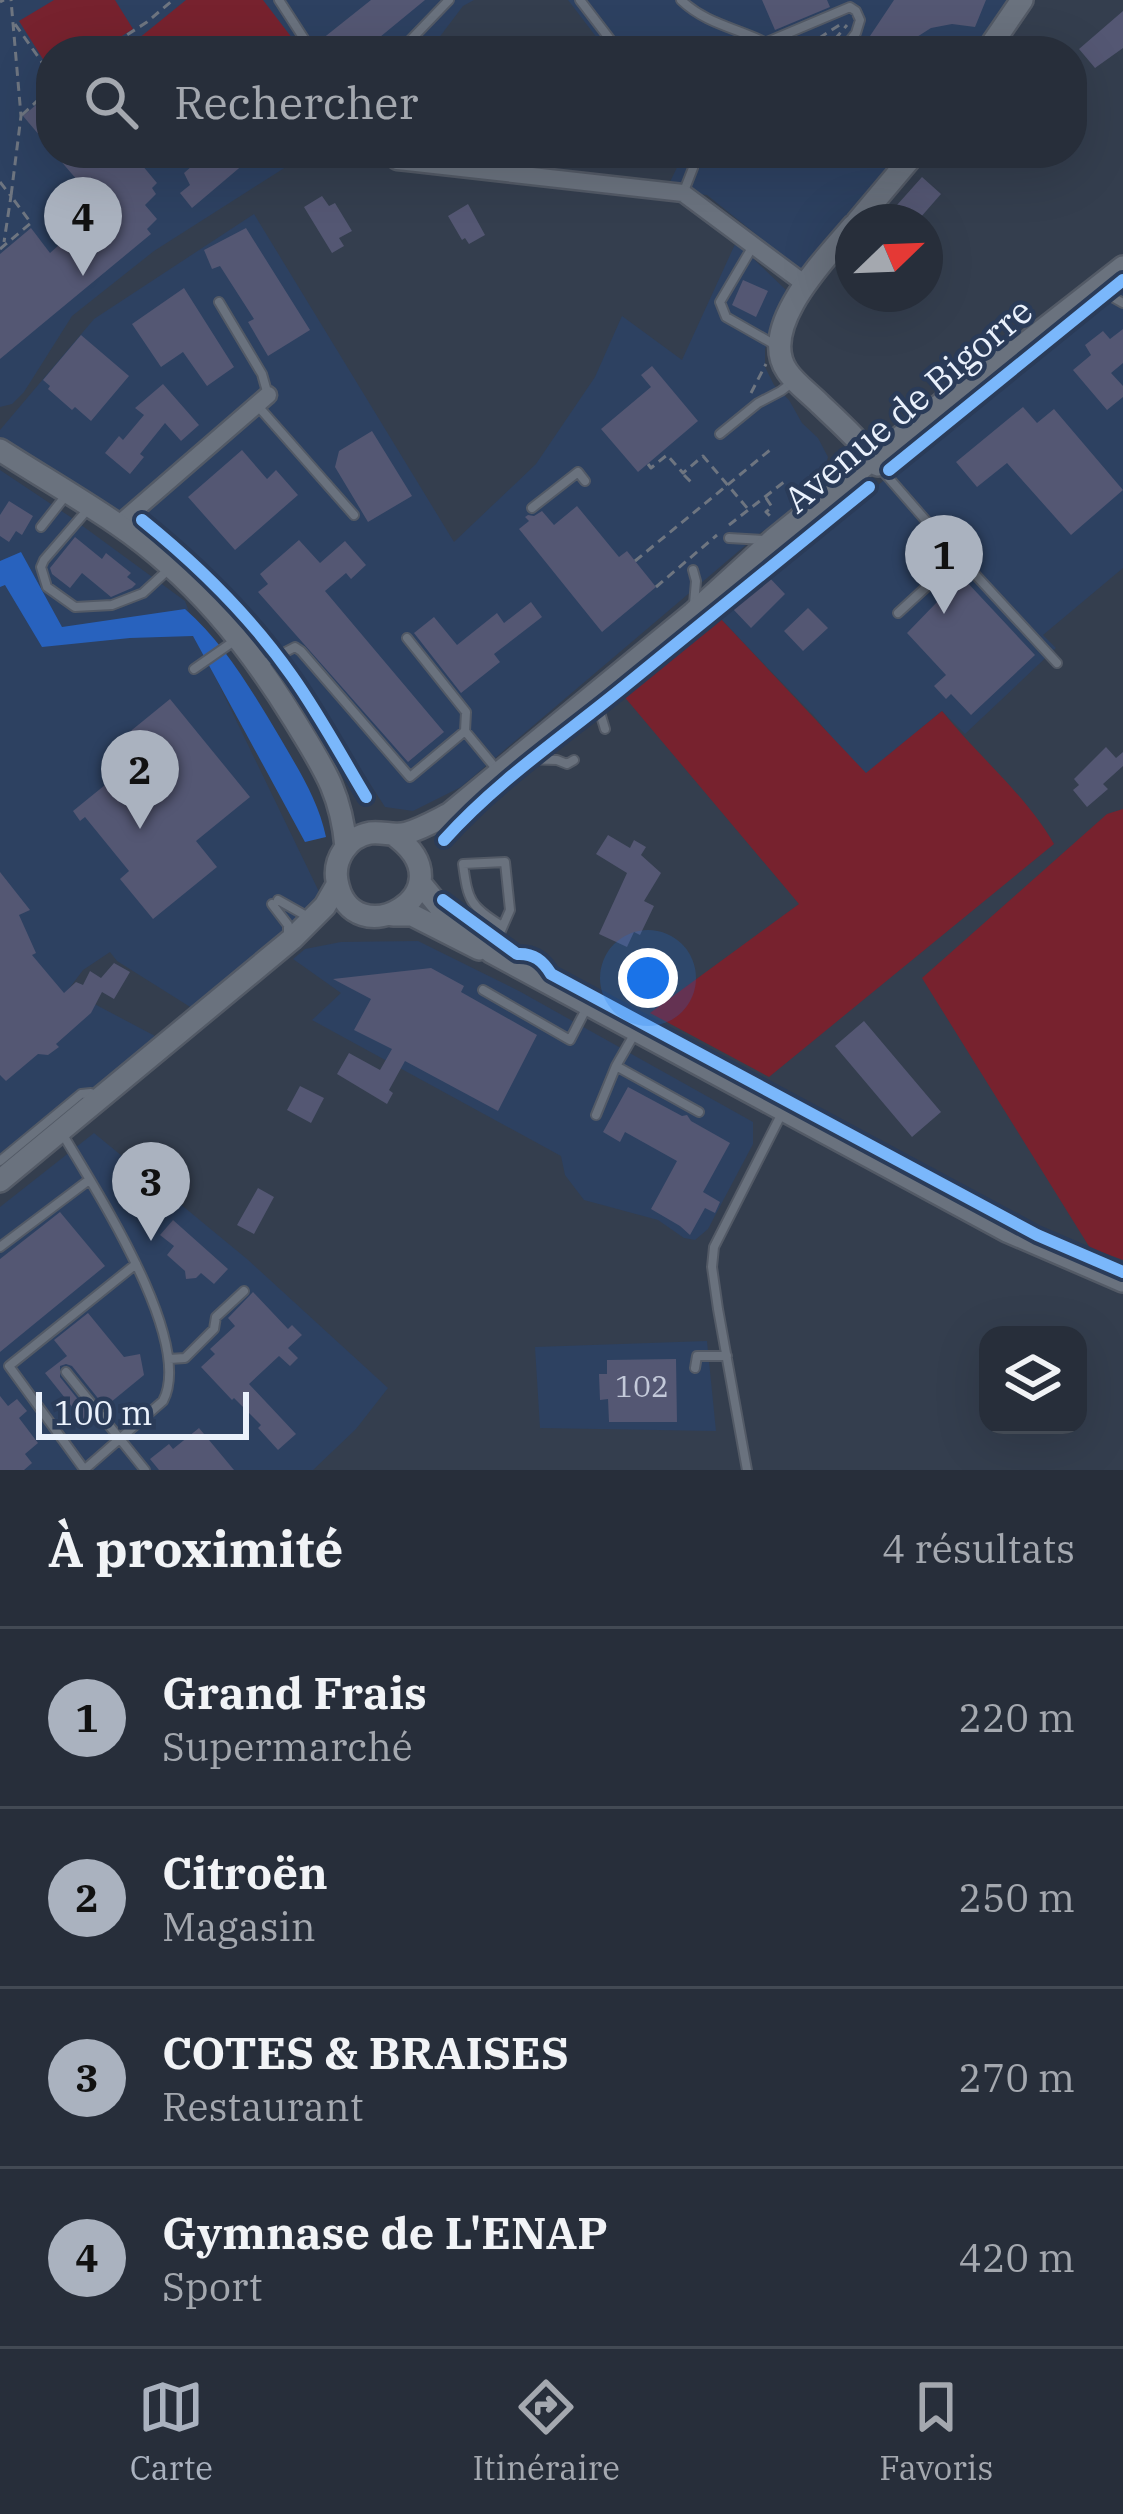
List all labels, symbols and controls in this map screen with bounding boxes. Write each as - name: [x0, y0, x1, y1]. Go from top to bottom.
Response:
- search box: [36, 36, 1087, 168]
- icon: search: [78, 69, 144, 135]
- text: Rechercher: [174, 73, 418, 131]
- pin: 4: [44, 177, 122, 276]
- north arrow: [835, 204, 943, 312]
- street label: Avenue de Bigorre: [774, 287, 1042, 522]
- pin: 1: [905, 515, 983, 614]
- pin: 2: [101, 730, 179, 829]
- your location: [618, 948, 678, 1008]
- pin: 3: [112, 1142, 190, 1241]
- map controls: [979, 1326, 1087, 1434]
- button: layers: [979, 1326, 1087, 1434]
- house number: 102: [615, 1366, 669, 1405]
- scale bar: [36, 1386, 249, 1439]
- text: 100 m: [54, 1391, 153, 1434]
- text: À proximité: [48, 1515, 343, 1581]
- text: 4 résultats: [882, 1523, 1075, 1574]
- text: Grand Frais: [162, 1663, 427, 1721]
- text: 1: [75, 1692, 99, 1743]
- text: 220 m: [959, 1692, 1075, 1743]
- text: Supermarché: [162, 1721, 413, 1772]
- text: Citroën: [162, 1843, 328, 1901]
- text: 2: [75, 1872, 99, 1923]
- text: 250 m: [959, 1872, 1075, 1923]
- text: Magasin: [162, 1901, 316, 1952]
- text: COTES & BRAISES: [162, 2023, 569, 2081]
- text: 3: [75, 2052, 99, 2103]
- text: 270 m: [959, 2052, 1075, 2103]
- text: Restaurant: [162, 2081, 364, 2132]
- text: Gymnase de L'ENAP: [162, 2203, 608, 2261]
- text: 4: [75, 2232, 99, 2283]
- text: 420 m: [959, 2232, 1075, 2283]
- text: Sport: [162, 2261, 262, 2312]
- tab: Carte: [130, 2374, 213, 2489]
- tab: Itinéraire: [472, 2374, 620, 2489]
- tab: Favoris: [879, 2374, 993, 2489]

